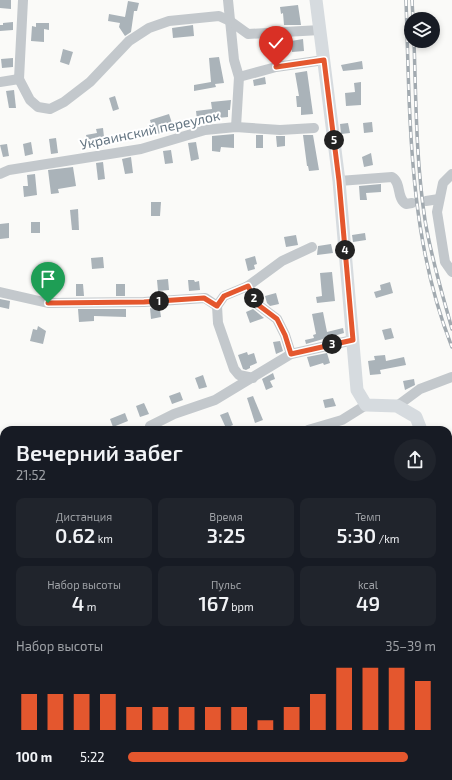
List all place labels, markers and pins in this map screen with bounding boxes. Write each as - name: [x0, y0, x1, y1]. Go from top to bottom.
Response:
- pin: [259, 26, 293, 67]
- pin: 5: [324, 130, 344, 150]
- pin: 4: [335, 240, 355, 260]
- pin: [31, 262, 65, 303]
- pin: 2: [244, 288, 264, 308]
- pin: 1: [149, 291, 169, 311]
- pin: 3: [322, 334, 342, 354]

